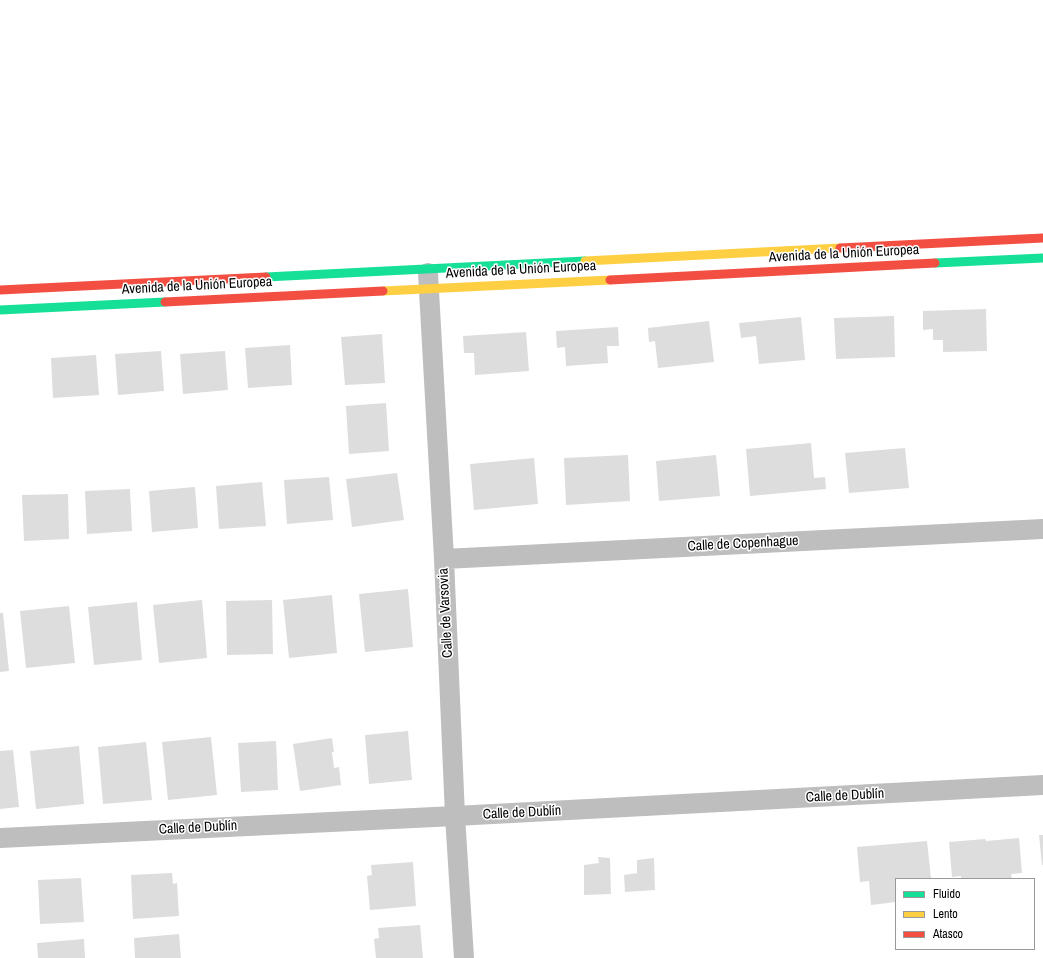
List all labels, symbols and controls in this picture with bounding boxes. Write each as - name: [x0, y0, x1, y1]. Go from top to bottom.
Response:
- street label: Avenida de la Unión Europea: [768, 242, 920, 266]
- street label: Avenida de la Unión Europea: [445, 258, 597, 282]
- street label: Avenida de la Unión Europea: [121, 274, 273, 298]
- street label: Calle de Copenhague: [687, 533, 799, 555]
- street label: Calle de Varsovia: [435, 568, 457, 658]
- street label: Calle de Dublín: [805, 786, 885, 806]
- street label: Calle de Dublín: [482, 803, 562, 823]
- street label: Calle de Dublín: [158, 818, 238, 838]
- legend: [895, 878, 1035, 950]
- text: Fluido: [933, 886, 960, 902]
- text: Lento: [933, 906, 958, 922]
- text: Atasco: [933, 926, 963, 942]

